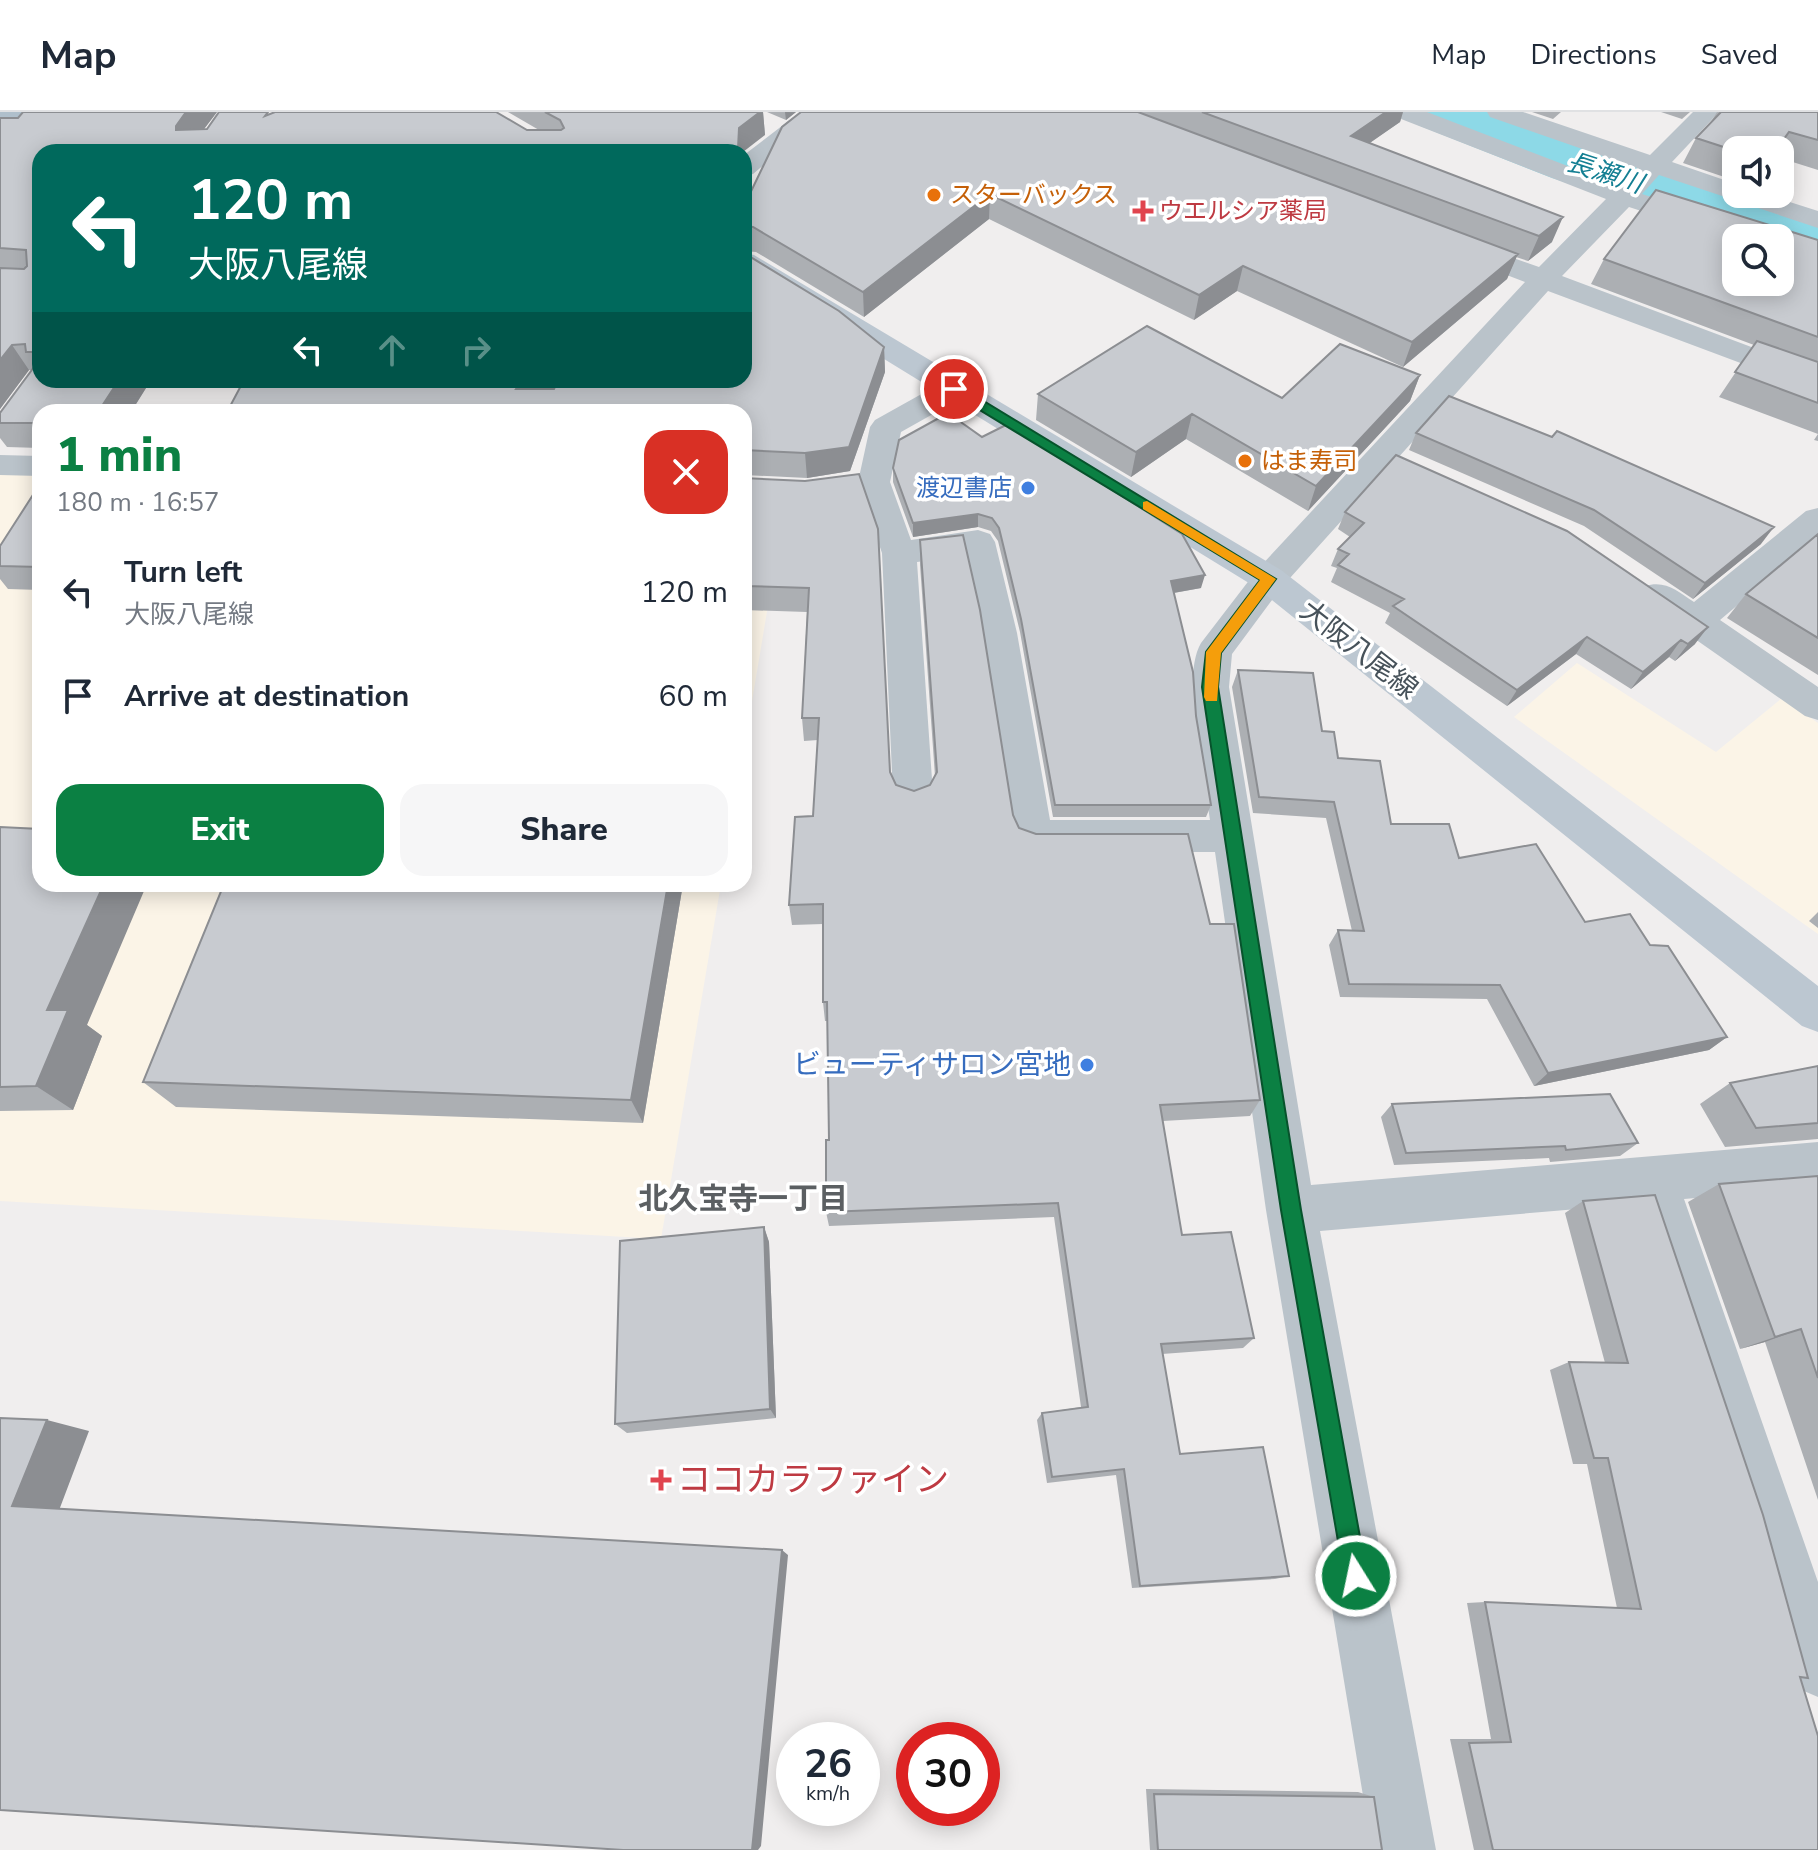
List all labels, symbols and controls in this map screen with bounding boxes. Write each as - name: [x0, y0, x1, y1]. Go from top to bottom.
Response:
- text: Map: [40, 30, 117, 81]
- text: Map: [1431, 36, 1486, 74]
- text: Directions: [1530, 36, 1657, 74]
- text: Saved: [1701, 36, 1778, 74]
- map controls: [1722, 136, 1794, 296]
- button: sound: [1722, 136, 1794, 208]
- water label: 長瀬川: [1562, 144, 1650, 203]
- text: 120 m: [188, 162, 353, 239]
- icon: left: [56, 176, 160, 280]
- place label: スターバックス: [950, 179, 1117, 211]
- marker: スターバックス: [925, 186, 943, 204]
- place label: ウエルシア薬局: [1159, 195, 1327, 227]
- marker: ウエルシア薬局: [1134, 202, 1152, 220]
- button: search: [1722, 224, 1794, 296]
- text: 大阪八尾線: [188, 241, 368, 290]
- icon: left: [286, 328, 330, 372]
- icon: ahead: [370, 328, 414, 372]
- icon: right: [454, 328, 498, 372]
- pin: [920, 355, 988, 423]
- icon: arrive: [932, 367, 976, 411]
- text: 1 min: [56, 422, 182, 488]
- button: close: [644, 430, 728, 514]
- place label: はま寿司: [1261, 445, 1357, 477]
- marker: はま寿司: [1236, 452, 1254, 470]
- place label: 渡辺書店: [916, 472, 1012, 504]
- marker: 渡辺書店: [1019, 479, 1037, 497]
- text: 180 m · 16:57: [56, 485, 219, 520]
- text: Turn left: [124, 552, 242, 593]
- icon: left: [56, 570, 100, 614]
- text: 120 m: [641, 572, 728, 613]
- street label: 大阪八尾線: [1292, 592, 1426, 708]
- text: 大阪八尾線: [124, 597, 254, 632]
- icon: arrive: [56, 674, 100, 718]
- text: Arrive at destination: [124, 676, 409, 717]
- text: 60 m: [659, 676, 728, 717]
- button: Exit: [56, 784, 384, 876]
- button: Share: [400, 784, 728, 876]
- place label: ビューティサロン宮地: [793, 1046, 1071, 1084]
- marker: ビューティサロン宮地: [1078, 1056, 1096, 1074]
- district label: 北久宝寺一丁目: [638, 1179, 848, 1220]
- place label: ココカラファイン: [677, 1457, 949, 1503]
- marker: ココカラファイン: [652, 1471, 670, 1489]
- position arrow: [1314, 1534, 1398, 1618]
- speed limit sign: 30: [896, 1722, 1000, 1826]
- text: 26: [804, 1737, 852, 1791]
- text: km/h: [806, 1780, 850, 1807]

